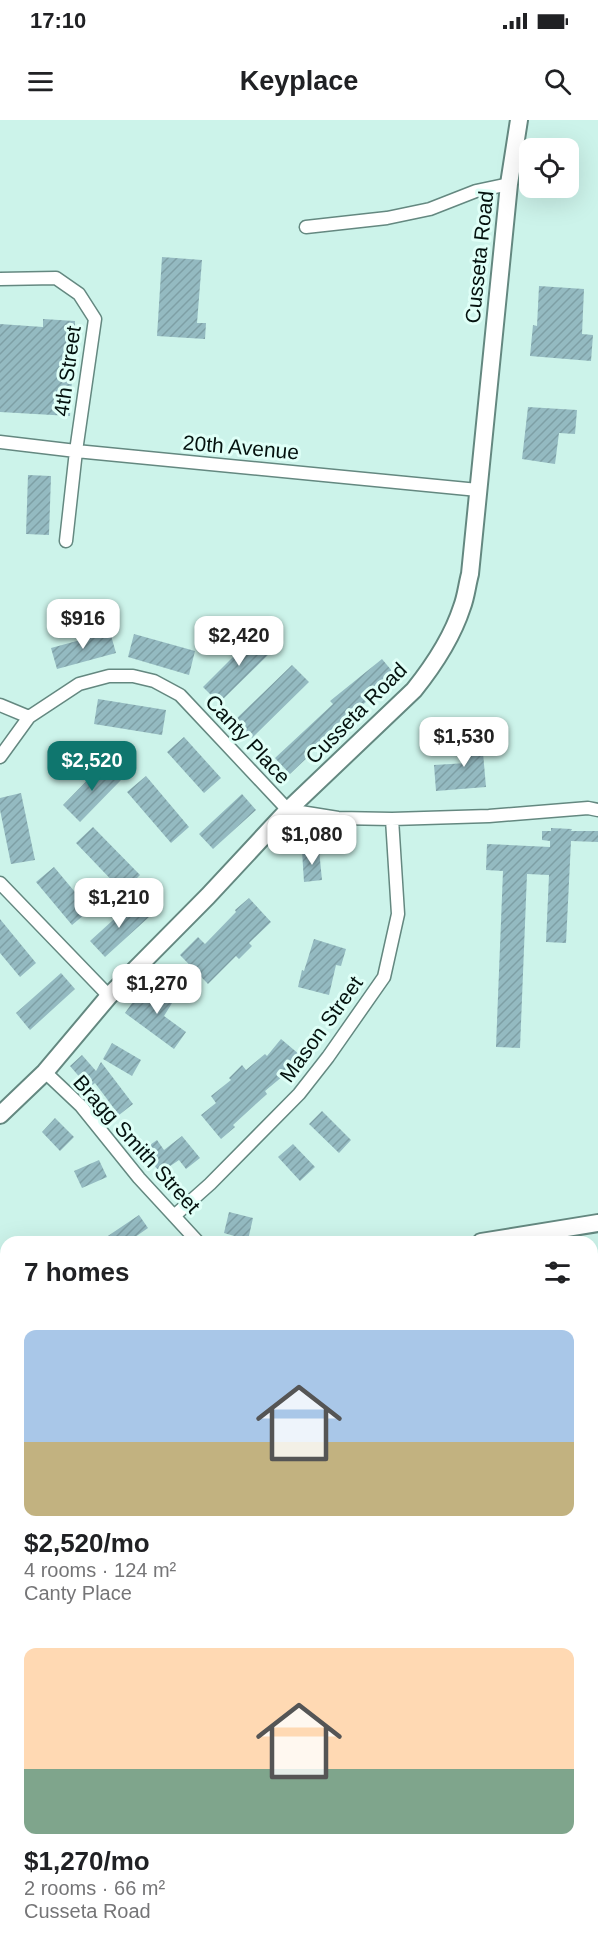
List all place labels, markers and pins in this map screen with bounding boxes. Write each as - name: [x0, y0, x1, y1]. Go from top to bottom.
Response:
- pin: $916: [47, 599, 119, 650]
- pin: $2,420: [190, 616, 288, 667]
- pin: $1,530: [415, 717, 513, 768]
- pin: $2,520: [43, 741, 141, 792]
- pin: $1,080: [263, 815, 361, 866]
- pin: $1,210: [70, 878, 168, 929]
- pin: $1,270: [108, 964, 206, 1015]

